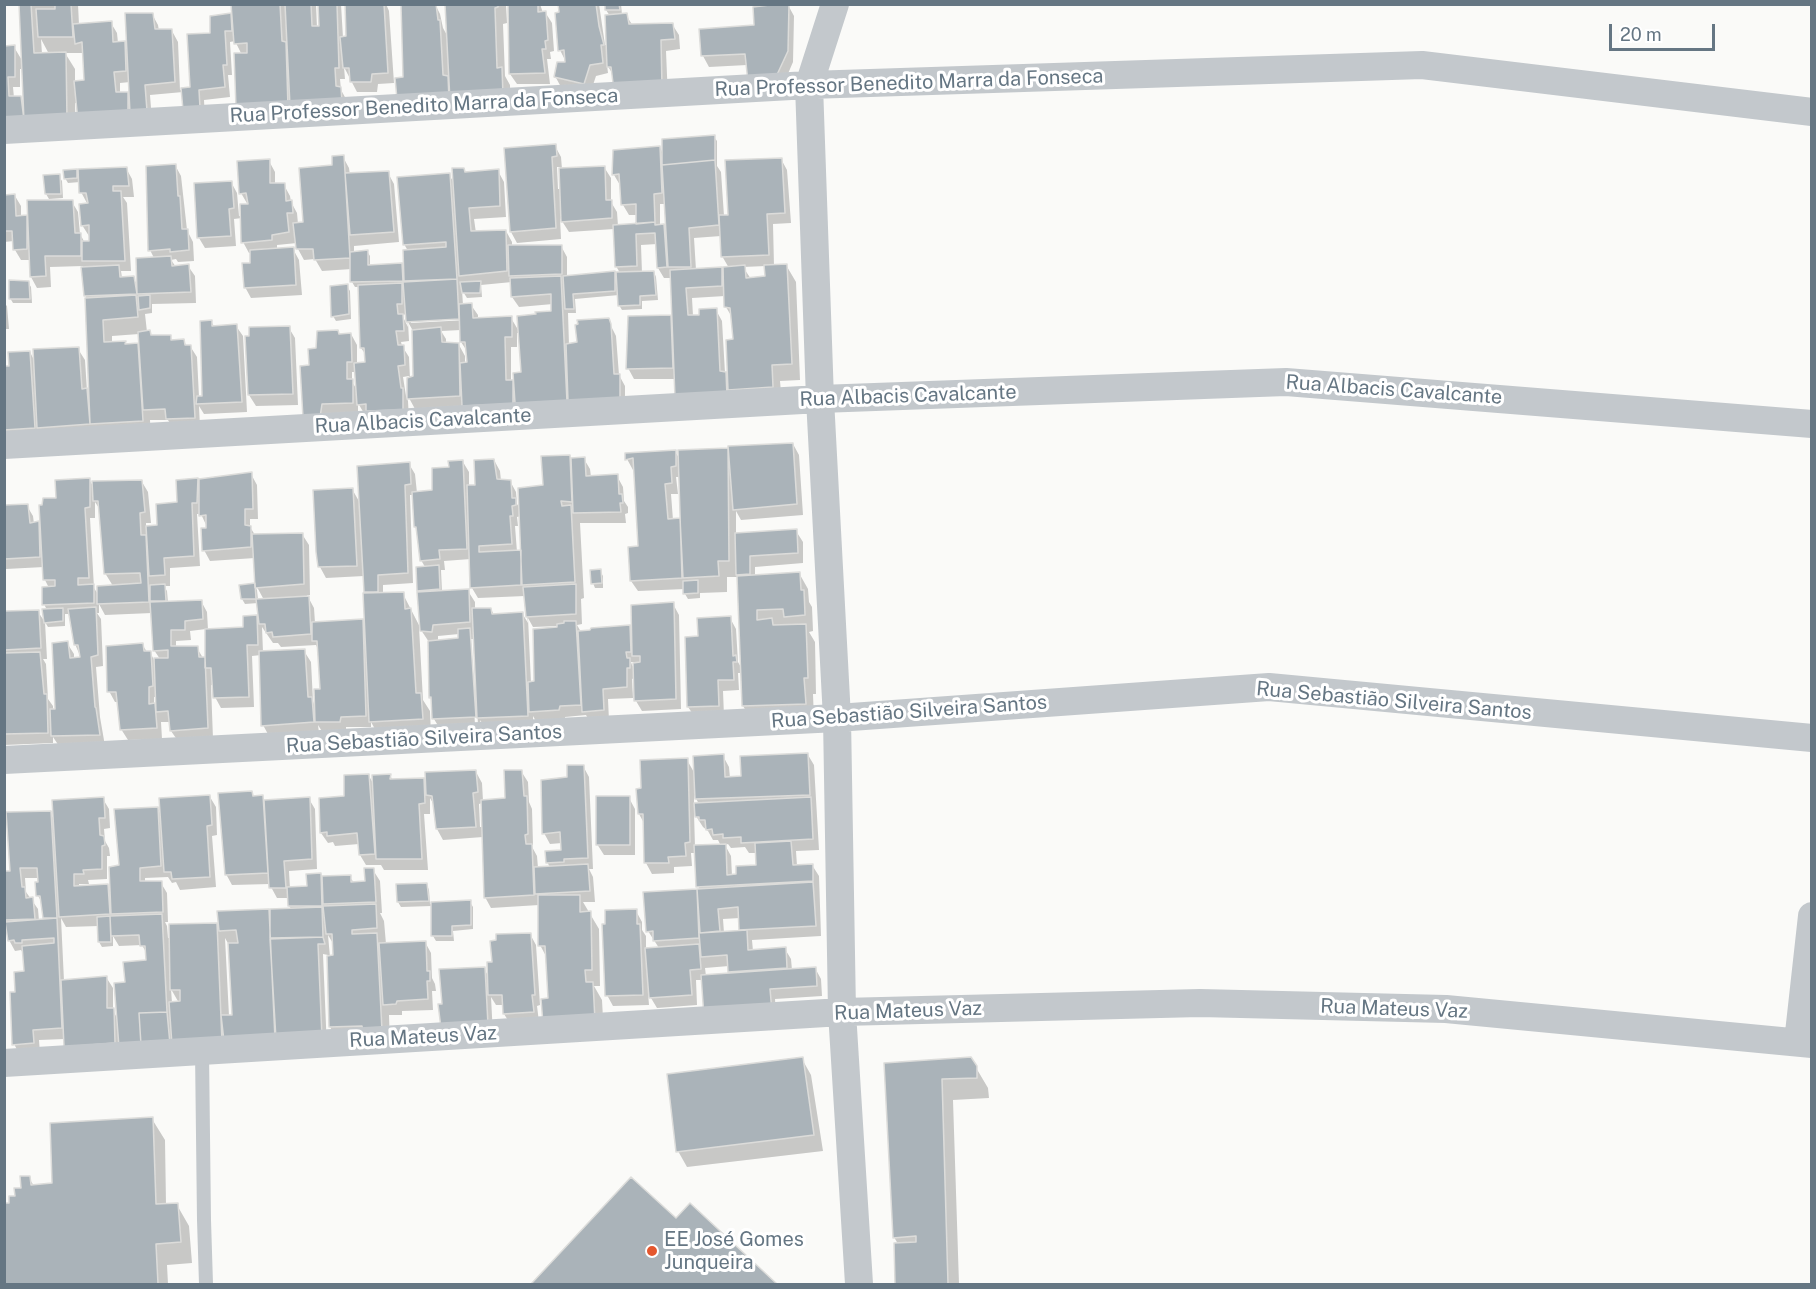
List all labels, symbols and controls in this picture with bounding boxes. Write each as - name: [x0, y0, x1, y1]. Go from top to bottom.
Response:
- scale bar: [1612, 12, 1718, 50]
- text: 20 m: [1620, 24, 1662, 45]
- street label: Rua Professor Benedito Marra da Fonseca: [714, 64, 1104, 102]
- street label: Rua Professor Benedito Marra da Fonseca: [229, 84, 619, 128]
- street label: Rua Albacis Cavalcante: [1285, 370, 1503, 410]
- street label: Rua Albacis Cavalcante: [799, 380, 1017, 412]
- street label: Rua Albacis Cavalcante: [314, 403, 532, 439]
- street label: Rua Sebastião Silveira Santos: [1255, 677, 1533, 725]
- street label: Rua Sebastião Silveira Santos: [770, 690, 1048, 734]
- street label: Rua Sebastião Silveira Santos: [285, 720, 563, 758]
- street label: Rua Mateus Vaz: [1320, 994, 1468, 1024]
- street label: Rua Mateus Vaz: [834, 996, 982, 1026]
- street label: Rua Mateus Vaz: [349, 1021, 497, 1053]
- place label: EE José Gomes Junqueira: [664, 1228, 804, 1275]
- marker: EE José Gomes Junqueira: [645, 1244, 659, 1258]

